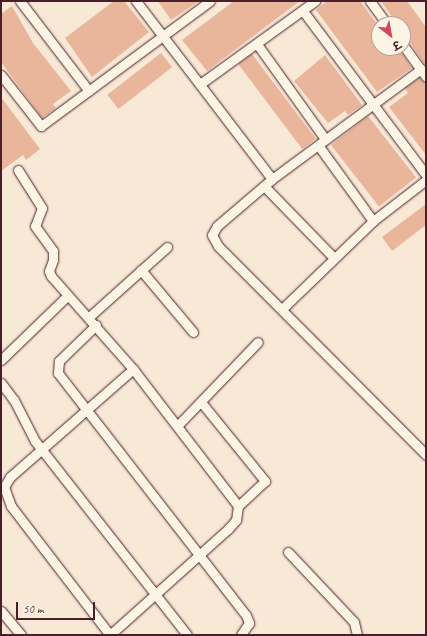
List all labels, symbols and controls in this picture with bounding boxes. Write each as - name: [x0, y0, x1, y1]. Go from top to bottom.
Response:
- north arrow: [371, 16, 411, 56]
- text: उ: [390, 38, 403, 53]
- scale bar: [18, 594, 97, 620]
- text: 50 m: [23, 601, 43, 617]

